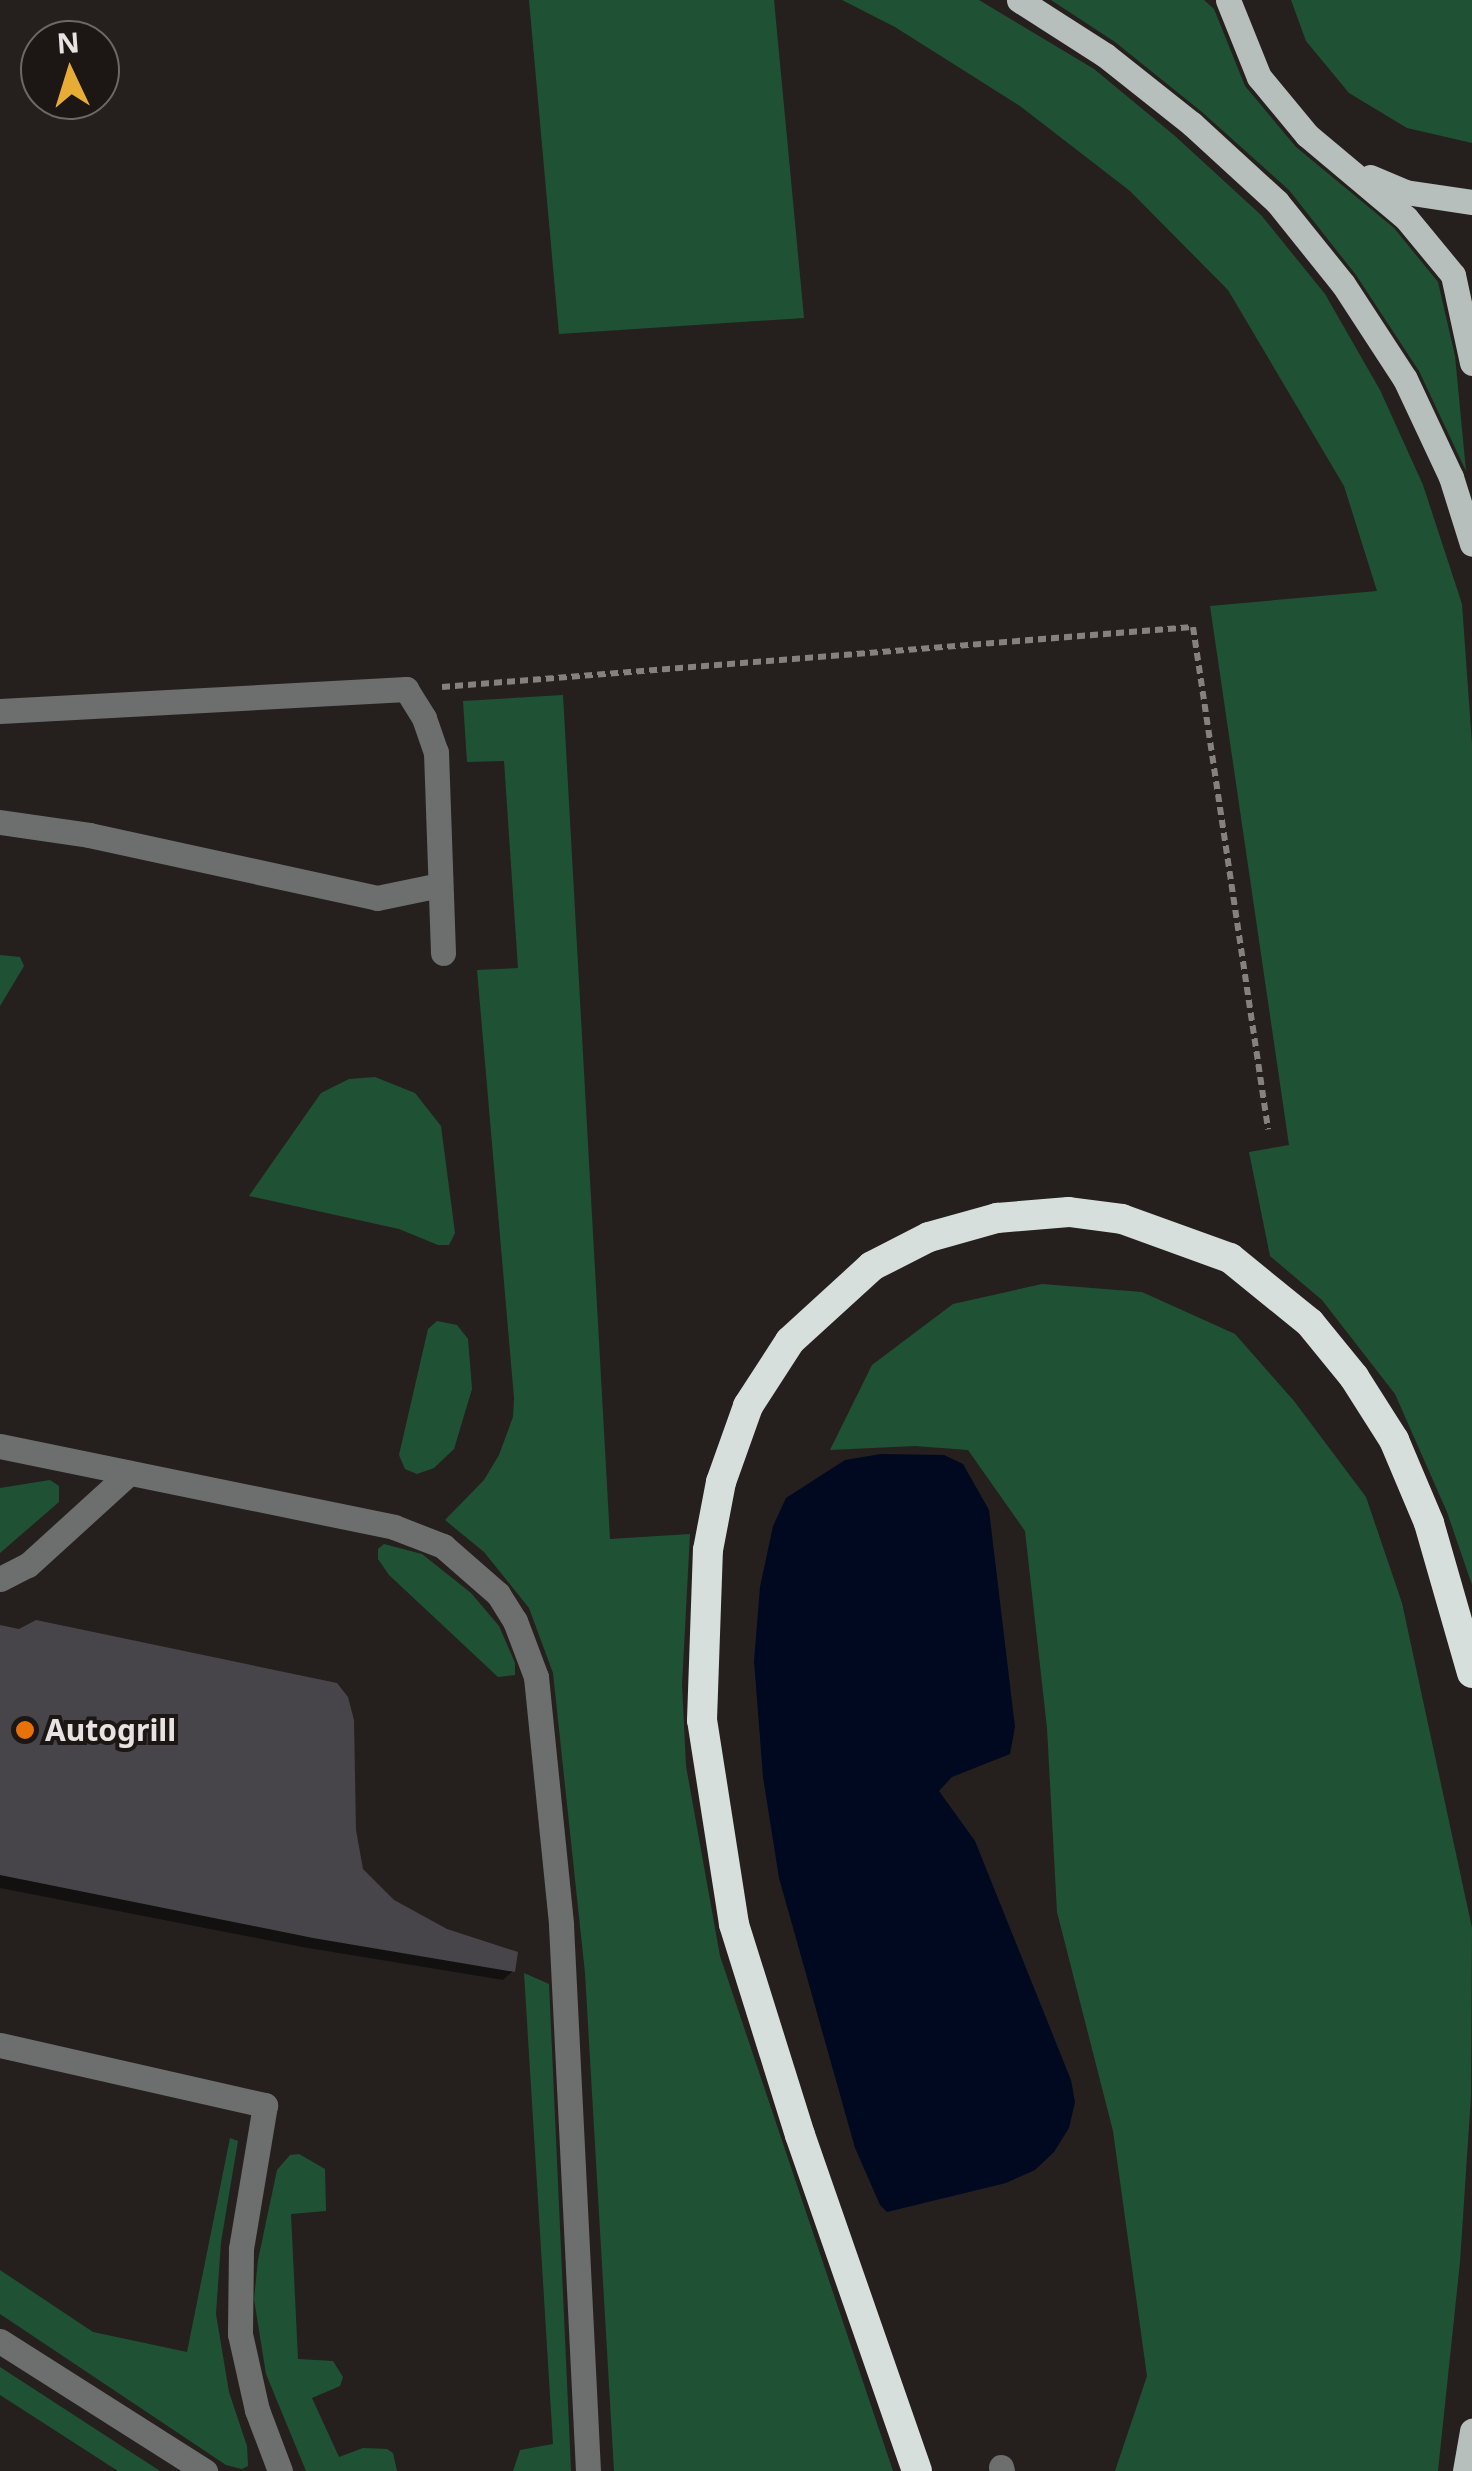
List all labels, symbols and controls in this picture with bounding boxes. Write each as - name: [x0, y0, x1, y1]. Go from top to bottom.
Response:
- north arrow: [20, 20, 120, 120]
- text: N: [55, 22, 81, 62]
- place label: Autogrill: [45, 1712, 176, 1748]
- marker: Autogrill: [14, 1719, 36, 1741]

